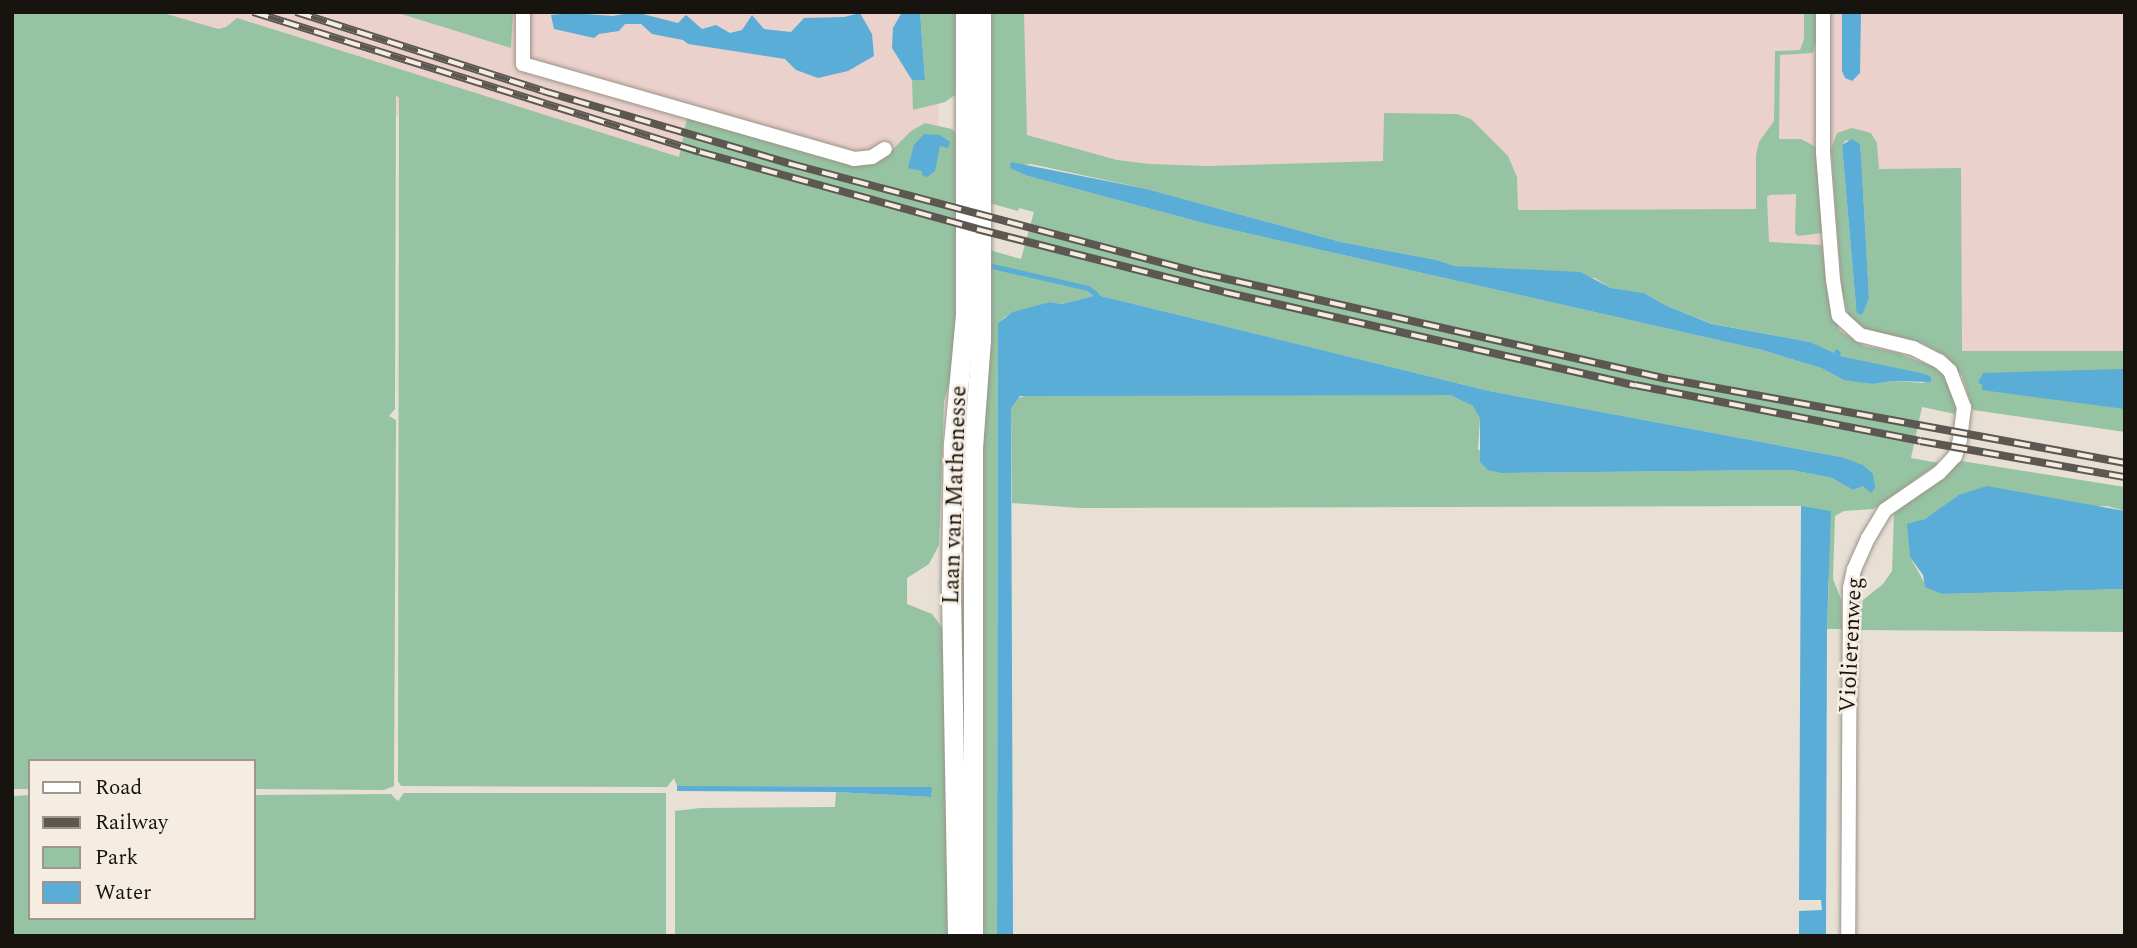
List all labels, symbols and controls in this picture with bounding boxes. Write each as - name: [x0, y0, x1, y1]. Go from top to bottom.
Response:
- street label: Laan van Mathenesse: [938, 385, 974, 605]
- street label: Violierenweg: [1835, 576, 1869, 714]
- legend: [28, 759, 256, 920]
- text: Road: [95, 772, 142, 804]
- text: Railway: [95, 807, 168, 839]
- text: Park: [95, 842, 138, 874]
- text: Water: [95, 877, 151, 909]

